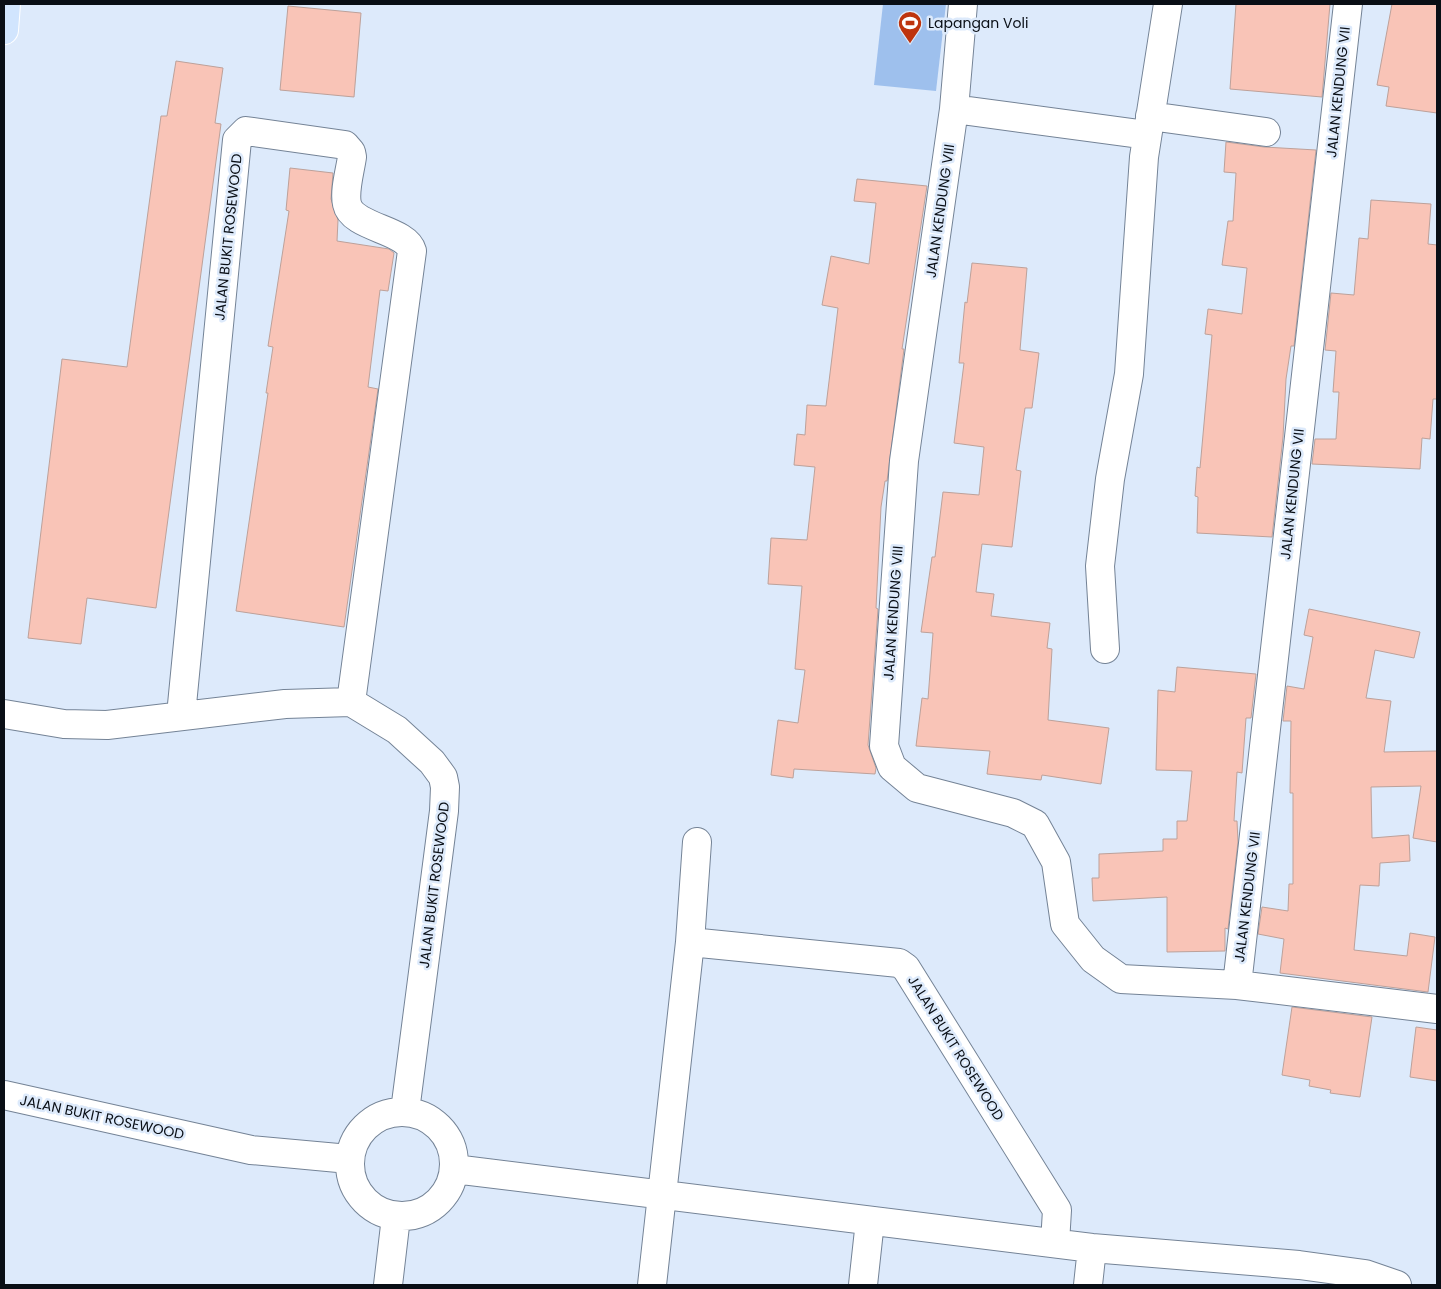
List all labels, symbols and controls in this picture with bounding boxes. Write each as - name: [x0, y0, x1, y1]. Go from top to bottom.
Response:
- sports icon: Lapangan Voli: [897, 10, 923, 44]
- place label: Lapangan Voli: [928, 13, 1028, 33]
- street label: JALAN KENDUNG VII: [1321, 26, 1355, 158]
- street label: JALAN KENDUNG VIII: [921, 143, 959, 279]
- street label: JALAN BUKIT ROSEWOOD: [209, 153, 247, 321]
- street label: JALAN KENDUNG VII: [1275, 428, 1309, 560]
- street label: JALAN KENDUNG VIII: [878, 545, 908, 681]
- street label: JALAN BUKIT ROSEWOOD: [414, 801, 454, 969]
- street label: JALAN KENDUNG VII: [1229, 831, 1265, 963]
- street label: JALAN BUKIT ROSEWOOD: [903, 972, 1009, 1124]
- street label: JALAN BUKIT ROSEWOOD: [18, 1090, 186, 1144]

